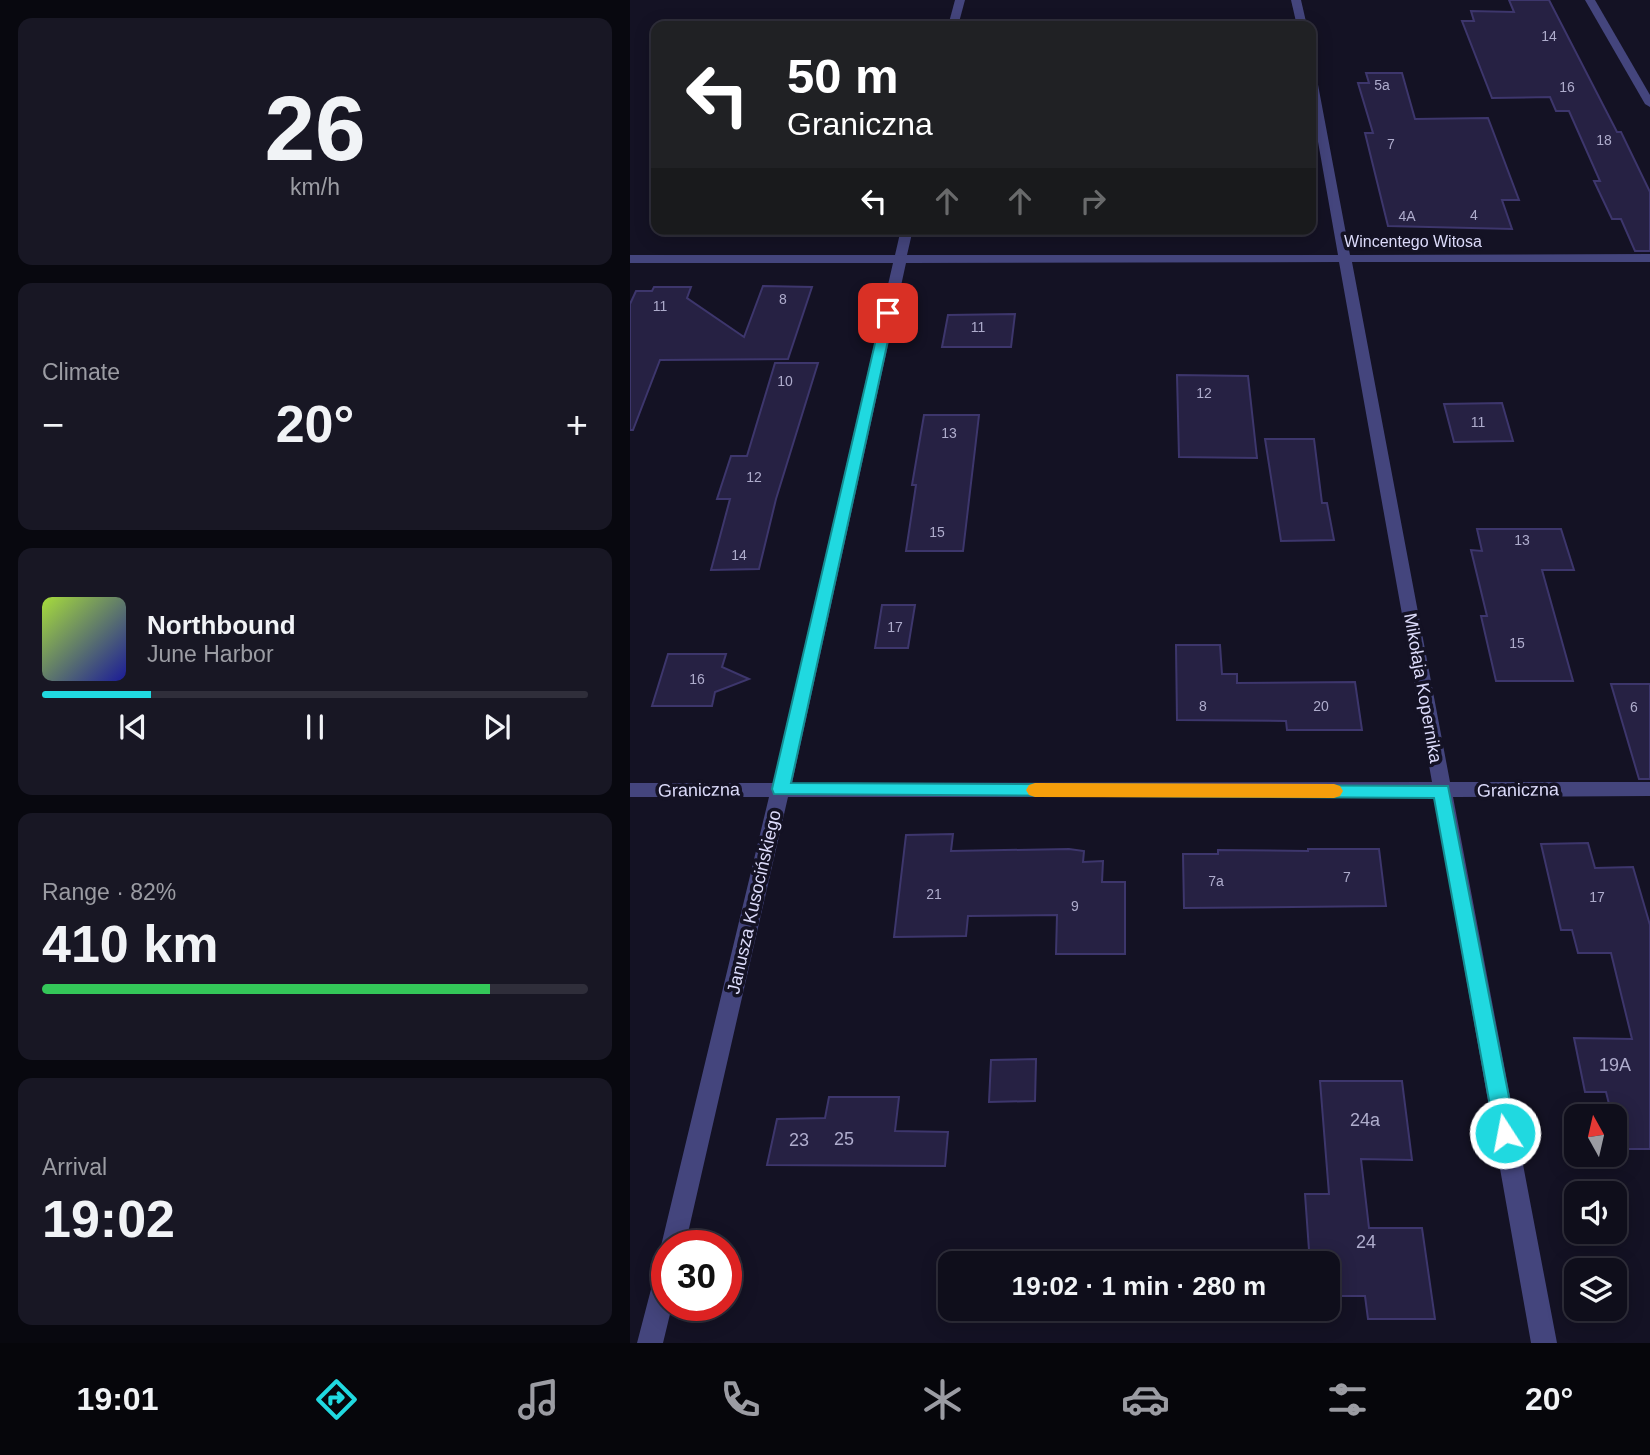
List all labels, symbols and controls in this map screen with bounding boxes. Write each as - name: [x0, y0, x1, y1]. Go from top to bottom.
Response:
- house number: 14: [1541, 28, 1557, 44]
- icon: left: [672, 49, 763, 140]
- text: 50 m: [787, 49, 899, 103]
- house number: 5a: [1374, 77, 1390, 93]
- text: 26: [264, 78, 366, 179]
- house number: 16: [1559, 79, 1575, 95]
- text: Graniczna: [787, 106, 933, 142]
- house number: 18: [1596, 132, 1612, 148]
- house number: 7: [1387, 136, 1395, 152]
- text: km/h: [290, 174, 340, 200]
- icon: left: [855, 182, 893, 220]
- icon: ahead: [928, 182, 966, 220]
- icon: ahead: [1001, 182, 1039, 220]
- icon: right: [1074, 182, 1112, 220]
- house number: 4: [1470, 207, 1478, 223]
- house number: 4A: [1398, 208, 1416, 224]
- street label: Wincentego Witosa: [1344, 233, 1482, 250]
- pin: [858, 283, 918, 343]
- house number: 8: [779, 291, 787, 307]
- icon: arrive: [869, 294, 907, 332]
- house number: 11: [653, 298, 667, 314]
- house number: 11: [971, 319, 985, 335]
- text: Climate: [42, 359, 120, 385]
- house number: 10: [777, 373, 793, 389]
- house number: 12: [1196, 385, 1212, 401]
- text: 20°: [276, 395, 354, 453]
- text: −: [42, 404, 64, 446]
- text: +: [566, 404, 588, 446]
- house number: 11: [1471, 414, 1485, 430]
- house number: 13: [941, 425, 957, 441]
- house number: 12: [746, 469, 762, 485]
- house number: 15: [929, 524, 945, 540]
- house number: 13: [1514, 532, 1530, 548]
- house number: 14: [731, 547, 747, 563]
- text: Northbound: [147, 610, 296, 640]
- street label: Mikołaja Kopernika: [1400, 611, 1446, 766]
- house number: 17: [887, 619, 903, 635]
- house number: 15: [1509, 635, 1525, 651]
- text: June Harbor: [147, 641, 274, 667]
- house number: 16: [689, 671, 705, 687]
- house number: 8: [1199, 698, 1207, 714]
- house number: 20: [1313, 698, 1329, 714]
- house number: 6: [1630, 699, 1638, 715]
- icon: previous: [114, 708, 152, 746]
- icon: pause: [296, 708, 334, 746]
- icon: next: [478, 708, 516, 746]
- street label: Graniczna: [658, 779, 741, 801]
- street label: Graniczna: [1477, 779, 1560, 801]
- street label: Janusza Kusocińskiego: [723, 808, 785, 996]
- house number: 7: [1343, 869, 1351, 885]
- house number: 7a: [1208, 873, 1224, 889]
- text: Range · 82%: [42, 879, 176, 905]
- house number: 21: [926, 886, 942, 902]
- house number: 17: [1589, 889, 1605, 905]
- house number: 9: [1071, 898, 1079, 914]
- text: 410 km: [42, 915, 218, 973]
- house number: 19A: [1599, 1055, 1631, 1075]
- position arrow: [1468, 1096, 1542, 1170]
- north arrow: [1564, 1104, 1628, 1167]
- map controls: [1564, 1104, 1627, 1321]
- house number: 24a: [1350, 1110, 1381, 1130]
- house number: 25: [834, 1129, 854, 1149]
- house number: 23: [789, 1130, 809, 1150]
- text: Arrival: [42, 1154, 107, 1180]
- button: sound: [1564, 1181, 1627, 1244]
- text: 19:02: [42, 1190, 175, 1248]
- speed limit sign: 30: [651, 1230, 742, 1321]
- house number: 24: [1356, 1232, 1376, 1252]
- button: layers: [1564, 1258, 1627, 1321]
- text: 19:02 · 1 min · 280 m: [1012, 1271, 1266, 1301]
- icon: directions: [312, 1375, 361, 1424]
- icon: music: [514, 1375, 563, 1424]
- icon: phone: [716, 1375, 765, 1424]
- icon: climate: [918, 1375, 967, 1424]
- icon: car: [1121, 1375, 1170, 1424]
- icon: filters: [1323, 1375, 1372, 1424]
- text: 19:01: [77, 1381, 158, 1417]
- text: 20°: [1525, 1381, 1573, 1417]

